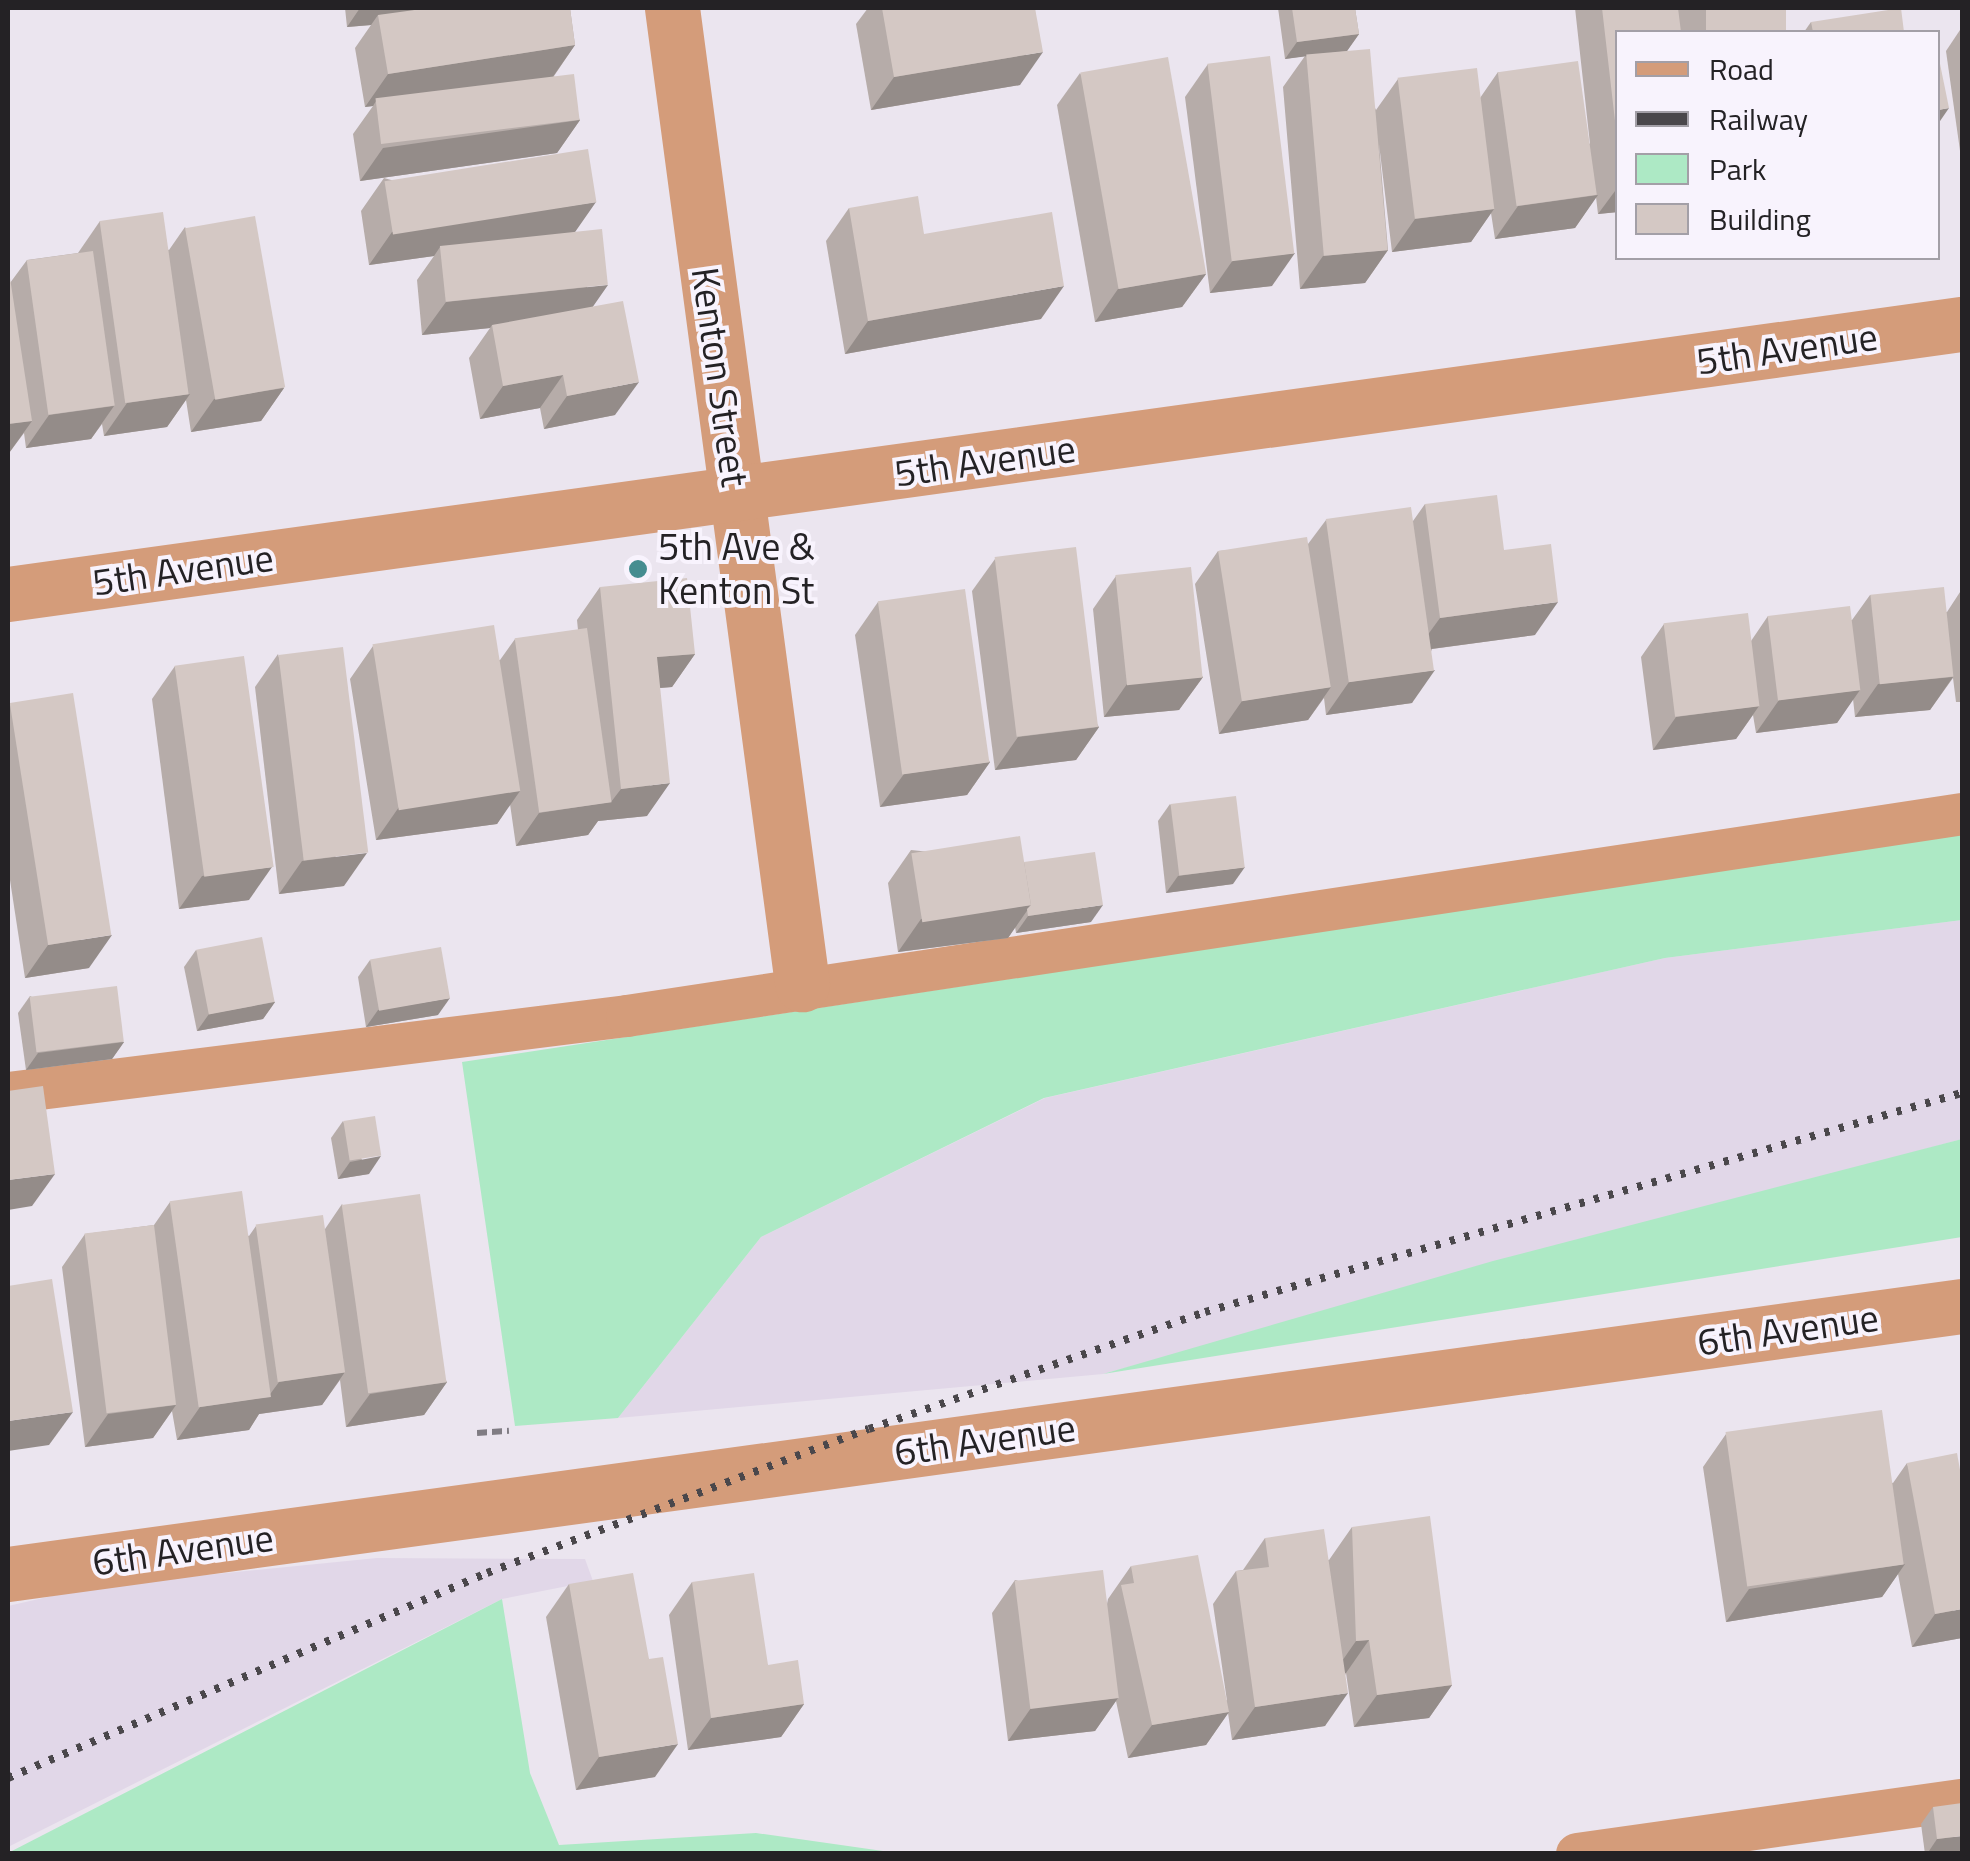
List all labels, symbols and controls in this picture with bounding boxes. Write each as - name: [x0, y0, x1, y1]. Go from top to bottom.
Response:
- legend: [1615, 30, 1940, 260]
- text: Road: [1709, 46, 1774, 92]
- text: Railway: [1709, 96, 1808, 142]
- text: Park: [1709, 146, 1766, 192]
- text: Building: [1709, 196, 1811, 242]
- street label: Kenton Street: [682, 265, 758, 489]
- street label: 5th Avenue: [1694, 314, 1880, 384]
- street label: 5th Avenue: [892, 426, 1078, 496]
- place label: 5th Ave & Kenton St: [658, 524, 815, 614]
- street label: 5th Avenue: [90, 535, 276, 605]
- marker: 5th Ave & Kenton St: [627, 558, 649, 580]
- street label: 6th Avenue: [1695, 1295, 1881, 1365]
- street label: 6th Avenue: [892, 1405, 1078, 1475]
- street label: 6th Avenue: [90, 1515, 276, 1585]

